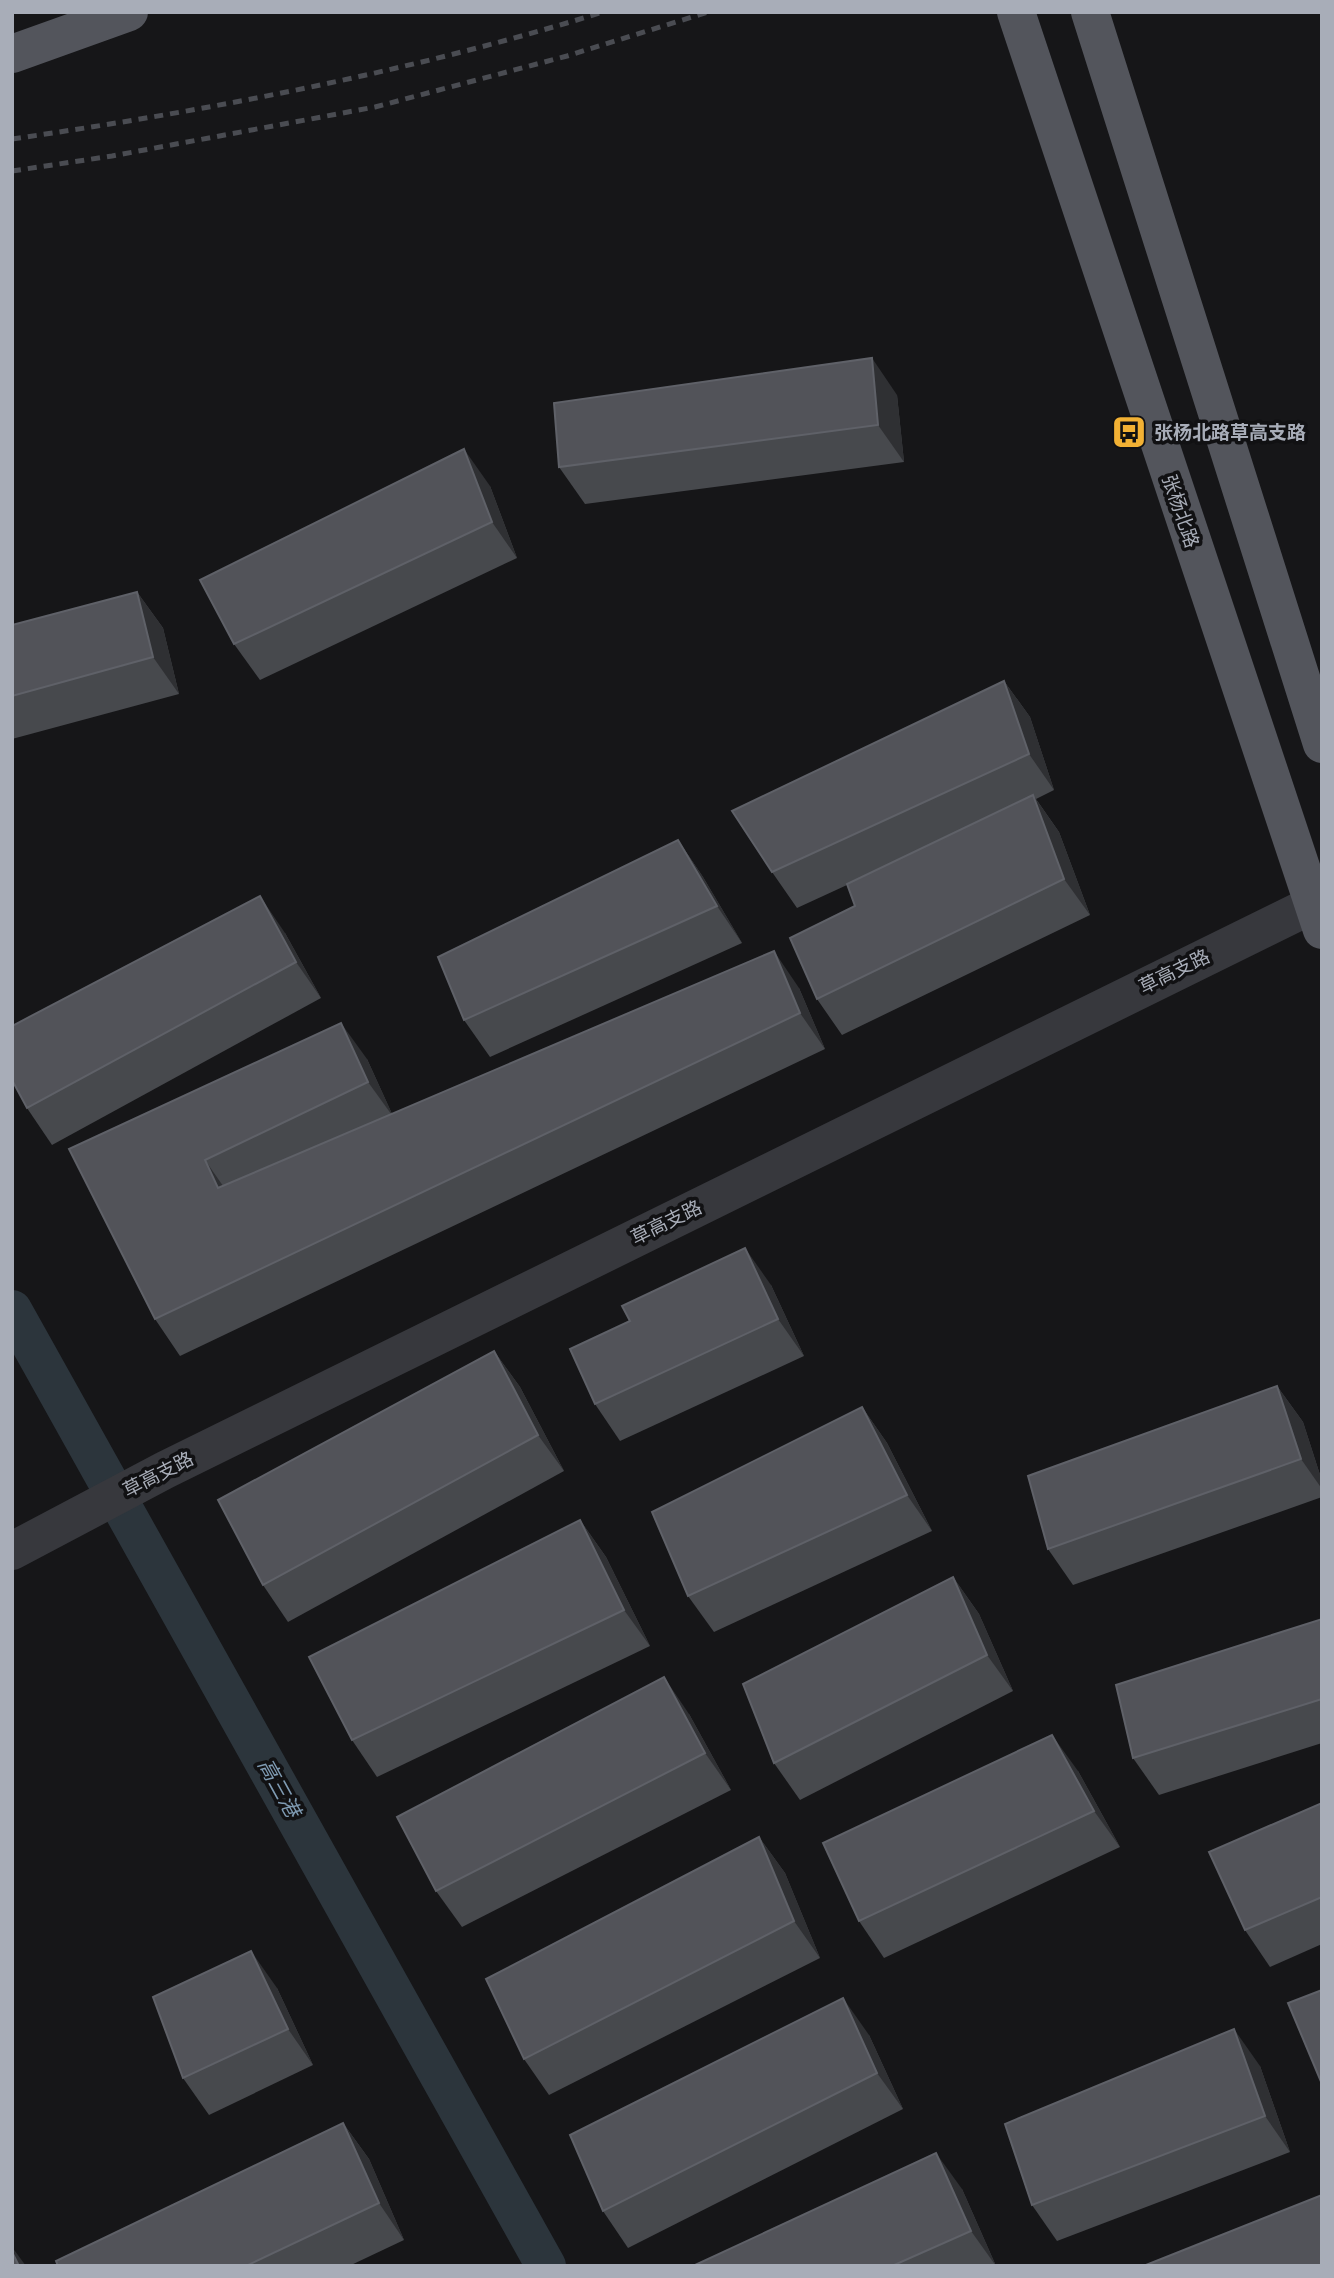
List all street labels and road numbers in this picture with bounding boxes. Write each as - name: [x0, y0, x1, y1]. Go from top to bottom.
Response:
- street label: 张杨北路: [1157, 471, 1204, 551]
- street label: 草高支路: [1135, 944, 1213, 998]
- street label: 草高支路: [627, 1195, 705, 1249]
- street label: 草高支路: [119, 1447, 197, 1502]

